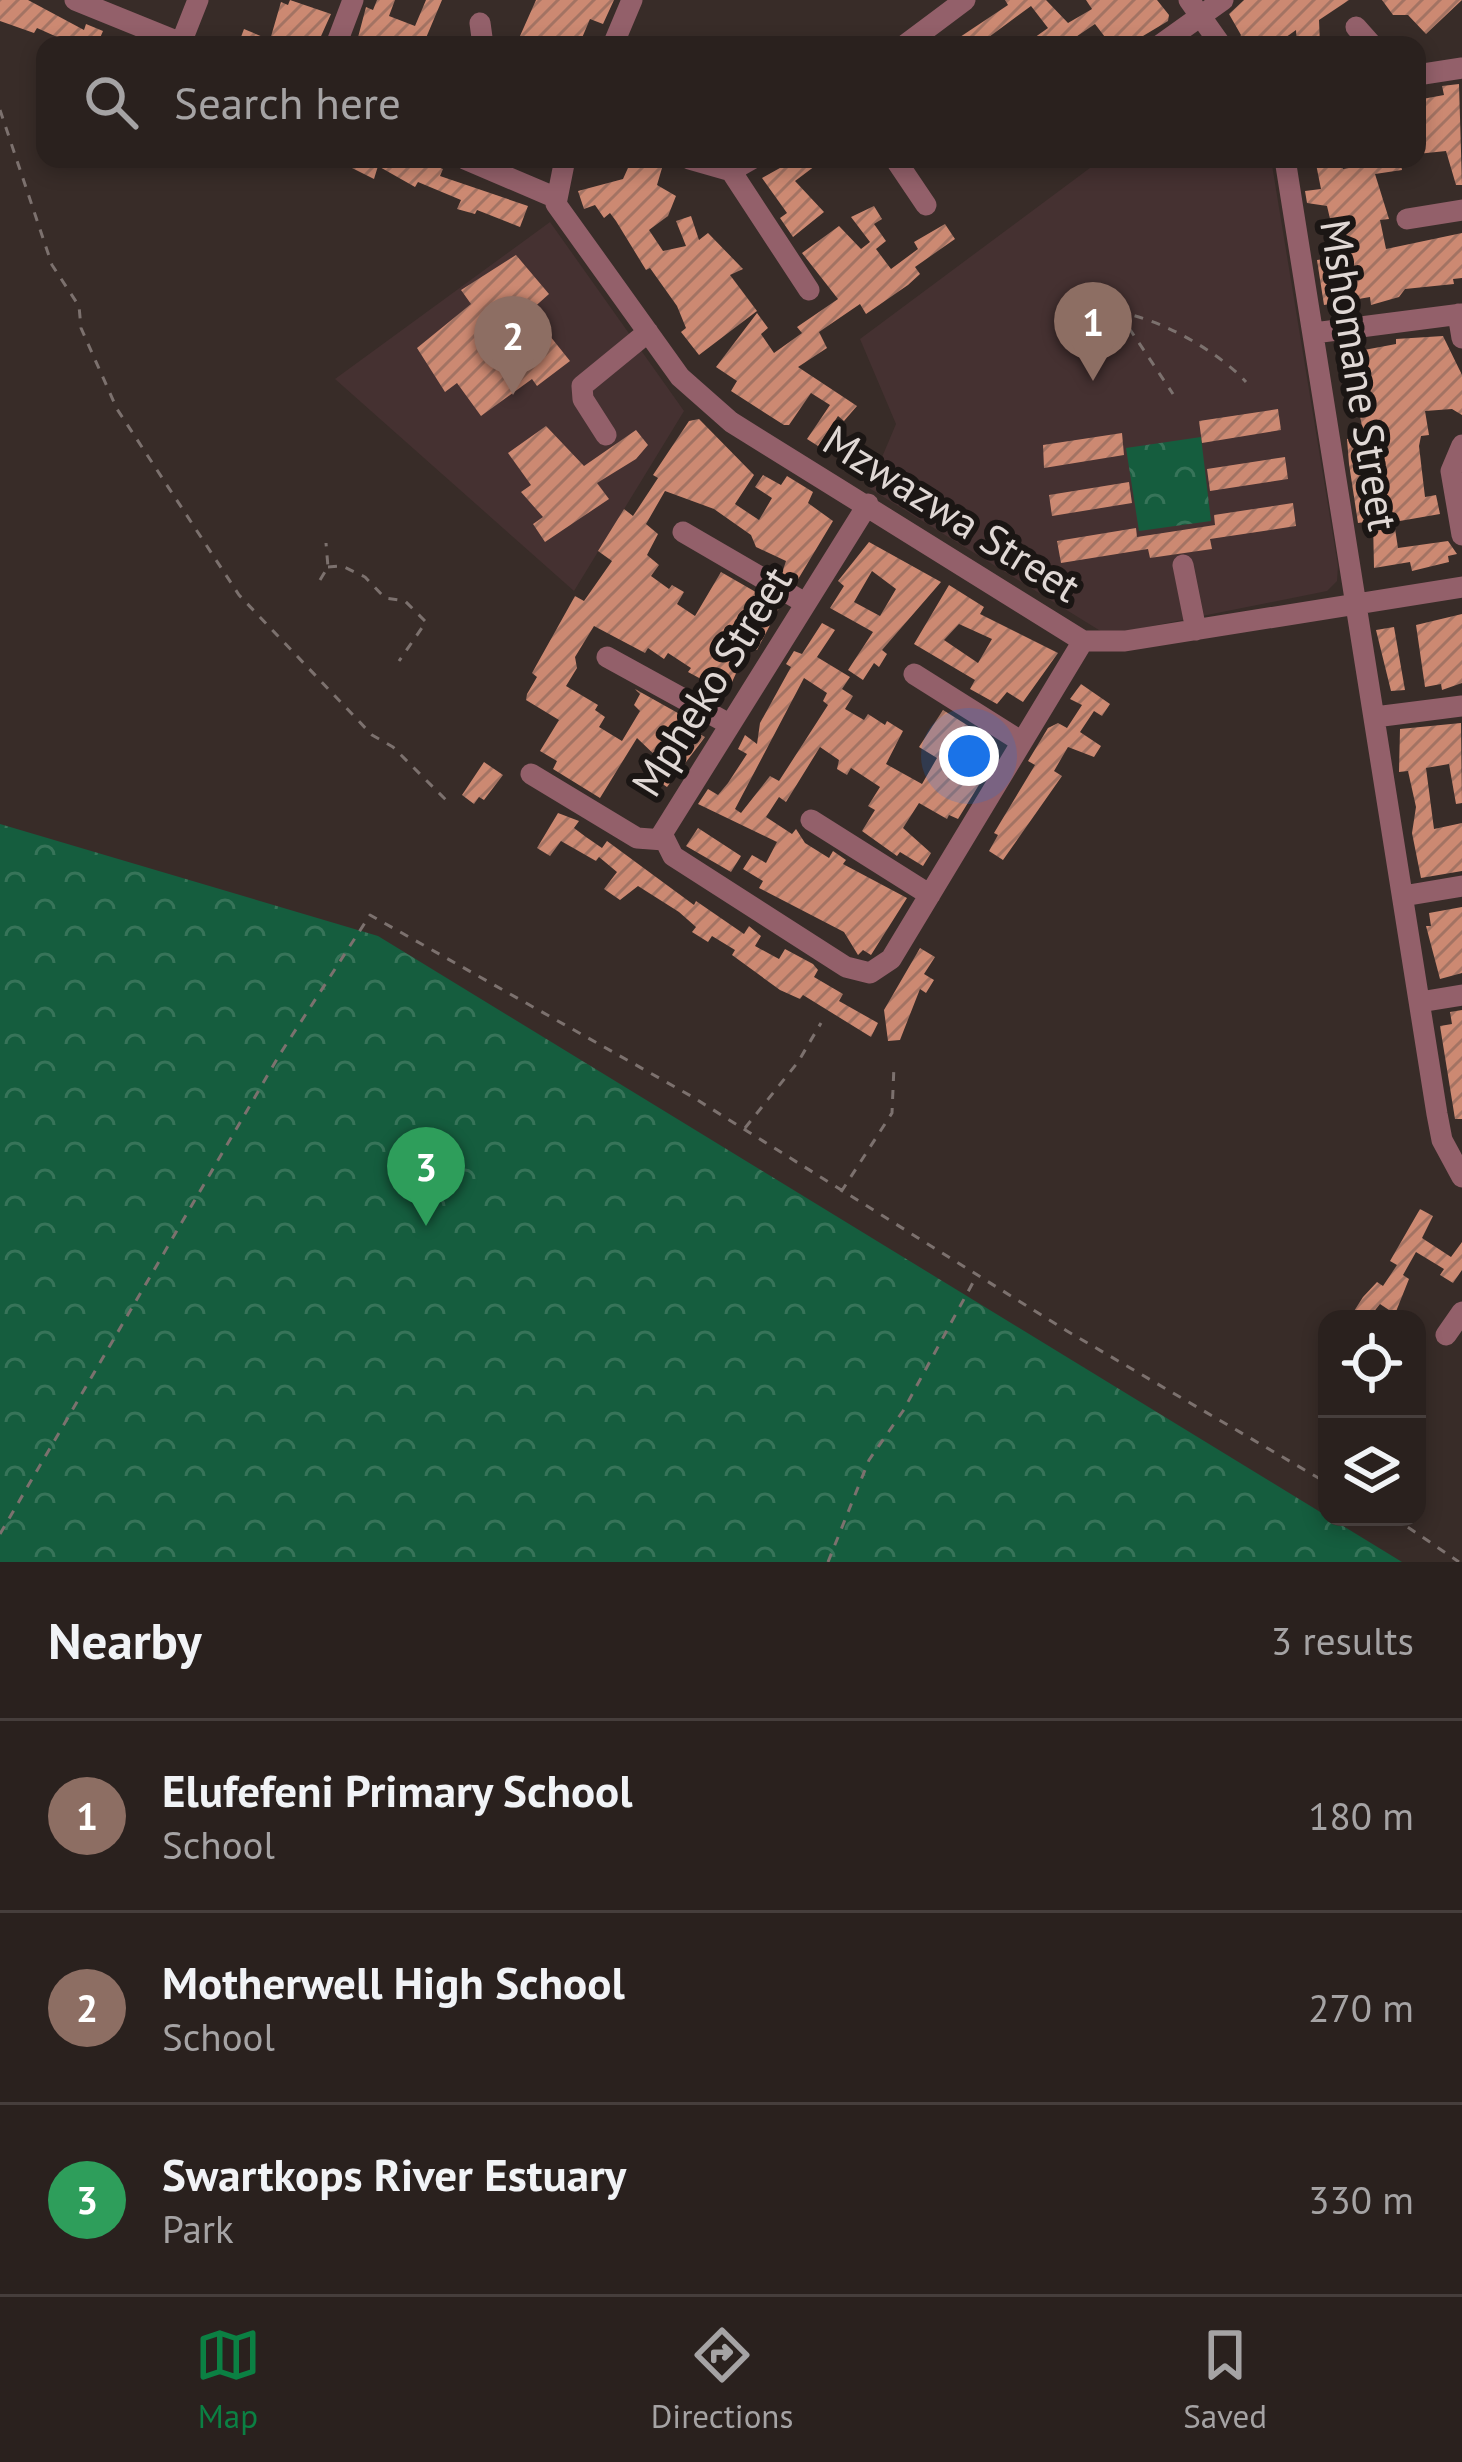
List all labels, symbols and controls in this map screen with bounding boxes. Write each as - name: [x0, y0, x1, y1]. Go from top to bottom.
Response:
- search box: [36, 36, 1426, 168]
- icon: search: [78, 69, 144, 135]
- text: Search here: [174, 73, 401, 131]
- street label: Mshomane Street: [1308, 216, 1412, 534]
- pin: 1: [1054, 282, 1132, 381]
- pin: 2: [474, 296, 552, 395]
- street label: Mzwazwa Street: [813, 412, 1091, 614]
- street label: Mpheko Street: [619, 556, 803, 806]
- your location: [939, 726, 999, 786]
- pin: 3: [387, 1127, 465, 1226]
- map controls: [1318, 1310, 1426, 1526]
- button: locate: [1318, 1310, 1426, 1418]
- button: layers: [1318, 1418, 1426, 1526]
- text: Nearby: [48, 1607, 202, 1673]
- text: 3 results: [1271, 1615, 1414, 1666]
- text: Elufefeni Primary School: [162, 1761, 632, 1819]
- text: 1: [76, 1790, 98, 1841]
- text: 180 m: [1308, 1790, 1414, 1841]
- text: School: [162, 1819, 275, 1870]
- text: Motherwell High School: [162, 1953, 625, 2011]
- text: 2: [76, 1982, 98, 2033]
- text: 270 m: [1308, 1982, 1414, 2033]
- text: School: [162, 2011, 275, 2062]
- text: Swartkops River Estuary: [162, 2145, 626, 2203]
- text: 3: [76, 2174, 98, 2225]
- text: 330 m: [1308, 2174, 1414, 2225]
- text: Park: [162, 2203, 234, 2254]
- tab: Map: [195, 2322, 261, 2437]
- tab: Directions: [651, 2322, 793, 2437]
- tab: Saved: [1183, 2322, 1267, 2437]

